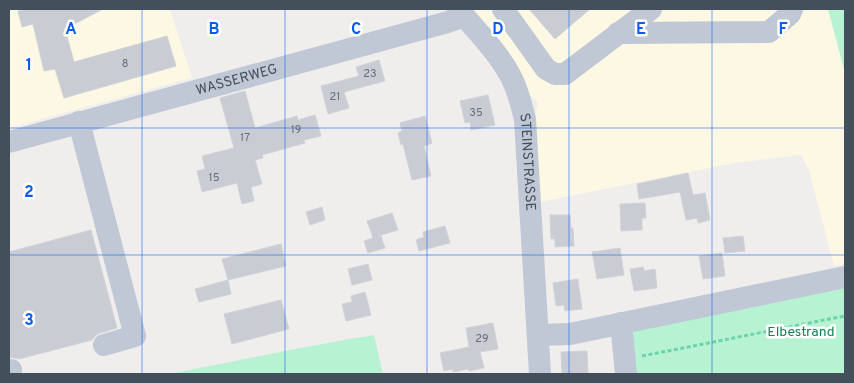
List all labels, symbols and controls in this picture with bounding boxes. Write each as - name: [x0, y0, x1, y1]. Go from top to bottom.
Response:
- text: A: [65, 20, 77, 40]
- text: B: [208, 20, 220, 40]
- text: C: [351, 20, 361, 40]
- text: D: [492, 20, 504, 40]
- text: E: [636, 20, 646, 40]
- text: F: [778, 20, 788, 40]
- text: 1: [26, 56, 32, 76]
- house number: 8: [122, 57, 128, 71]
- street label: WASSERWEG: [194, 61, 279, 99]
- house number: 23: [363, 67, 377, 81]
- house number: 21: [330, 90, 340, 104]
- house number: 35: [469, 106, 483, 120]
- street label: STEINSTRASSE: [515, 111, 539, 212]
- house number: 19: [291, 123, 301, 137]
- house number: 17: [240, 131, 250, 145]
- house number: 15: [209, 171, 220, 185]
- text: 2: [24, 183, 34, 203]
- text: 3: [24, 311, 34, 331]
- park label: Elbestrand: [767, 324, 835, 341]
- house number: 29: [475, 332, 489, 346]

